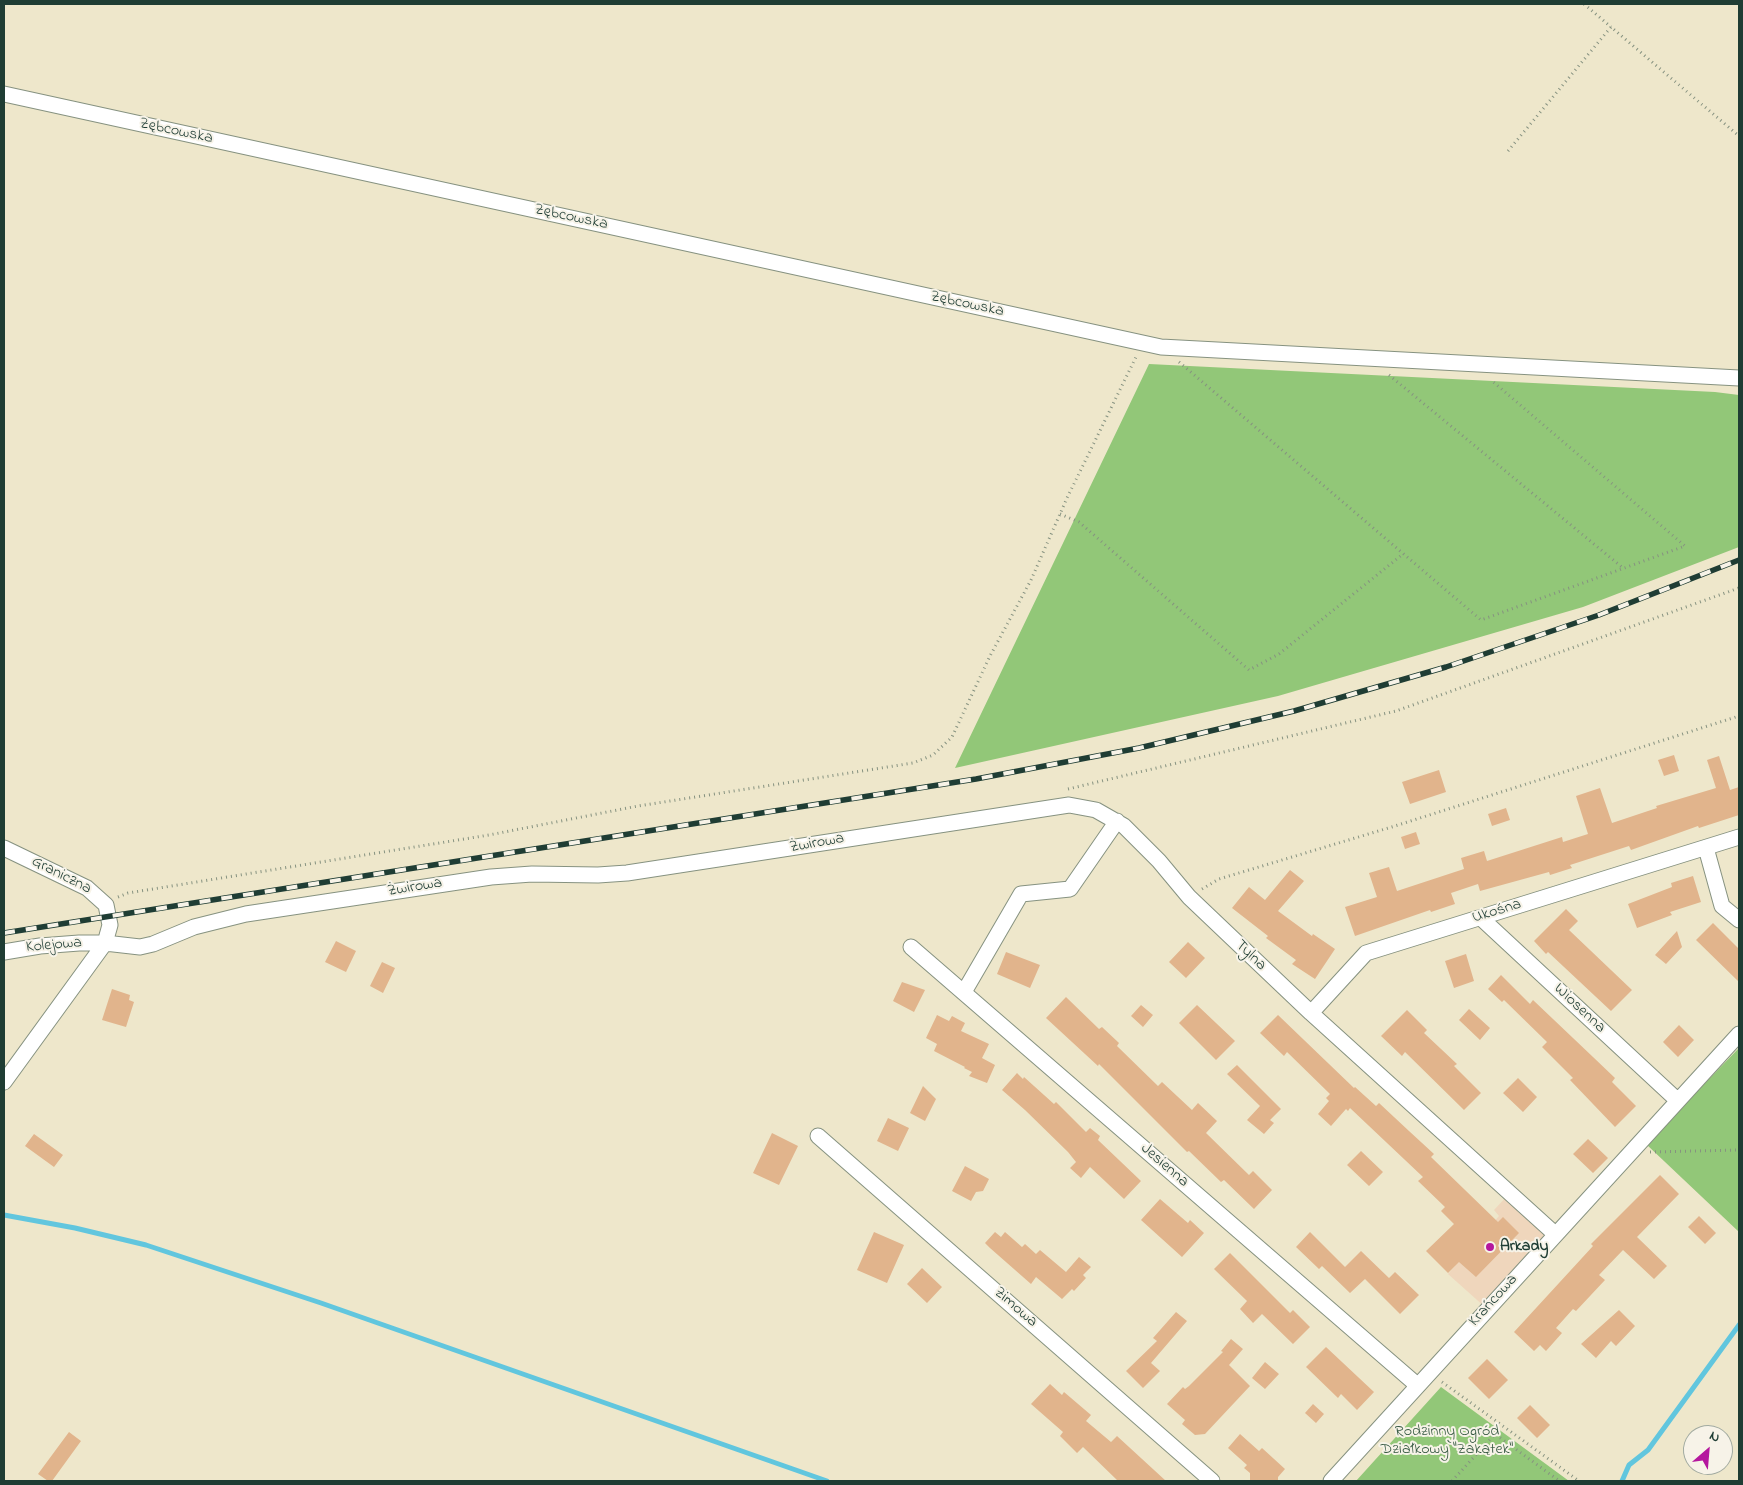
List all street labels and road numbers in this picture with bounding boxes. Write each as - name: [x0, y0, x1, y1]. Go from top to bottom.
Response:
- street label: Zębcowska: [138, 115, 214, 149]
- street label: Zębcowska: [533, 201, 609, 235]
- street label: Zębcowska: [929, 288, 1005, 322]
- street label: Żwirowa: [788, 830, 846, 858]
- street label: Graniczna: [28, 853, 94, 899]
- street label: Żwirowa: [386, 874, 444, 902]
- street label: Ukośna: [1470, 895, 1524, 929]
- street label: Kolejowa: [25, 934, 83, 958]
- street label: Tylna: [1230, 937, 1270, 975]
- street label: Wiosenna: [1549, 980, 1609, 1038]
- street label: Jesienna: [1136, 1140, 1192, 1192]
- street label: Krańcowa: [1466, 1271, 1522, 1331]
- street label: Zimowa: [989, 1284, 1041, 1332]

